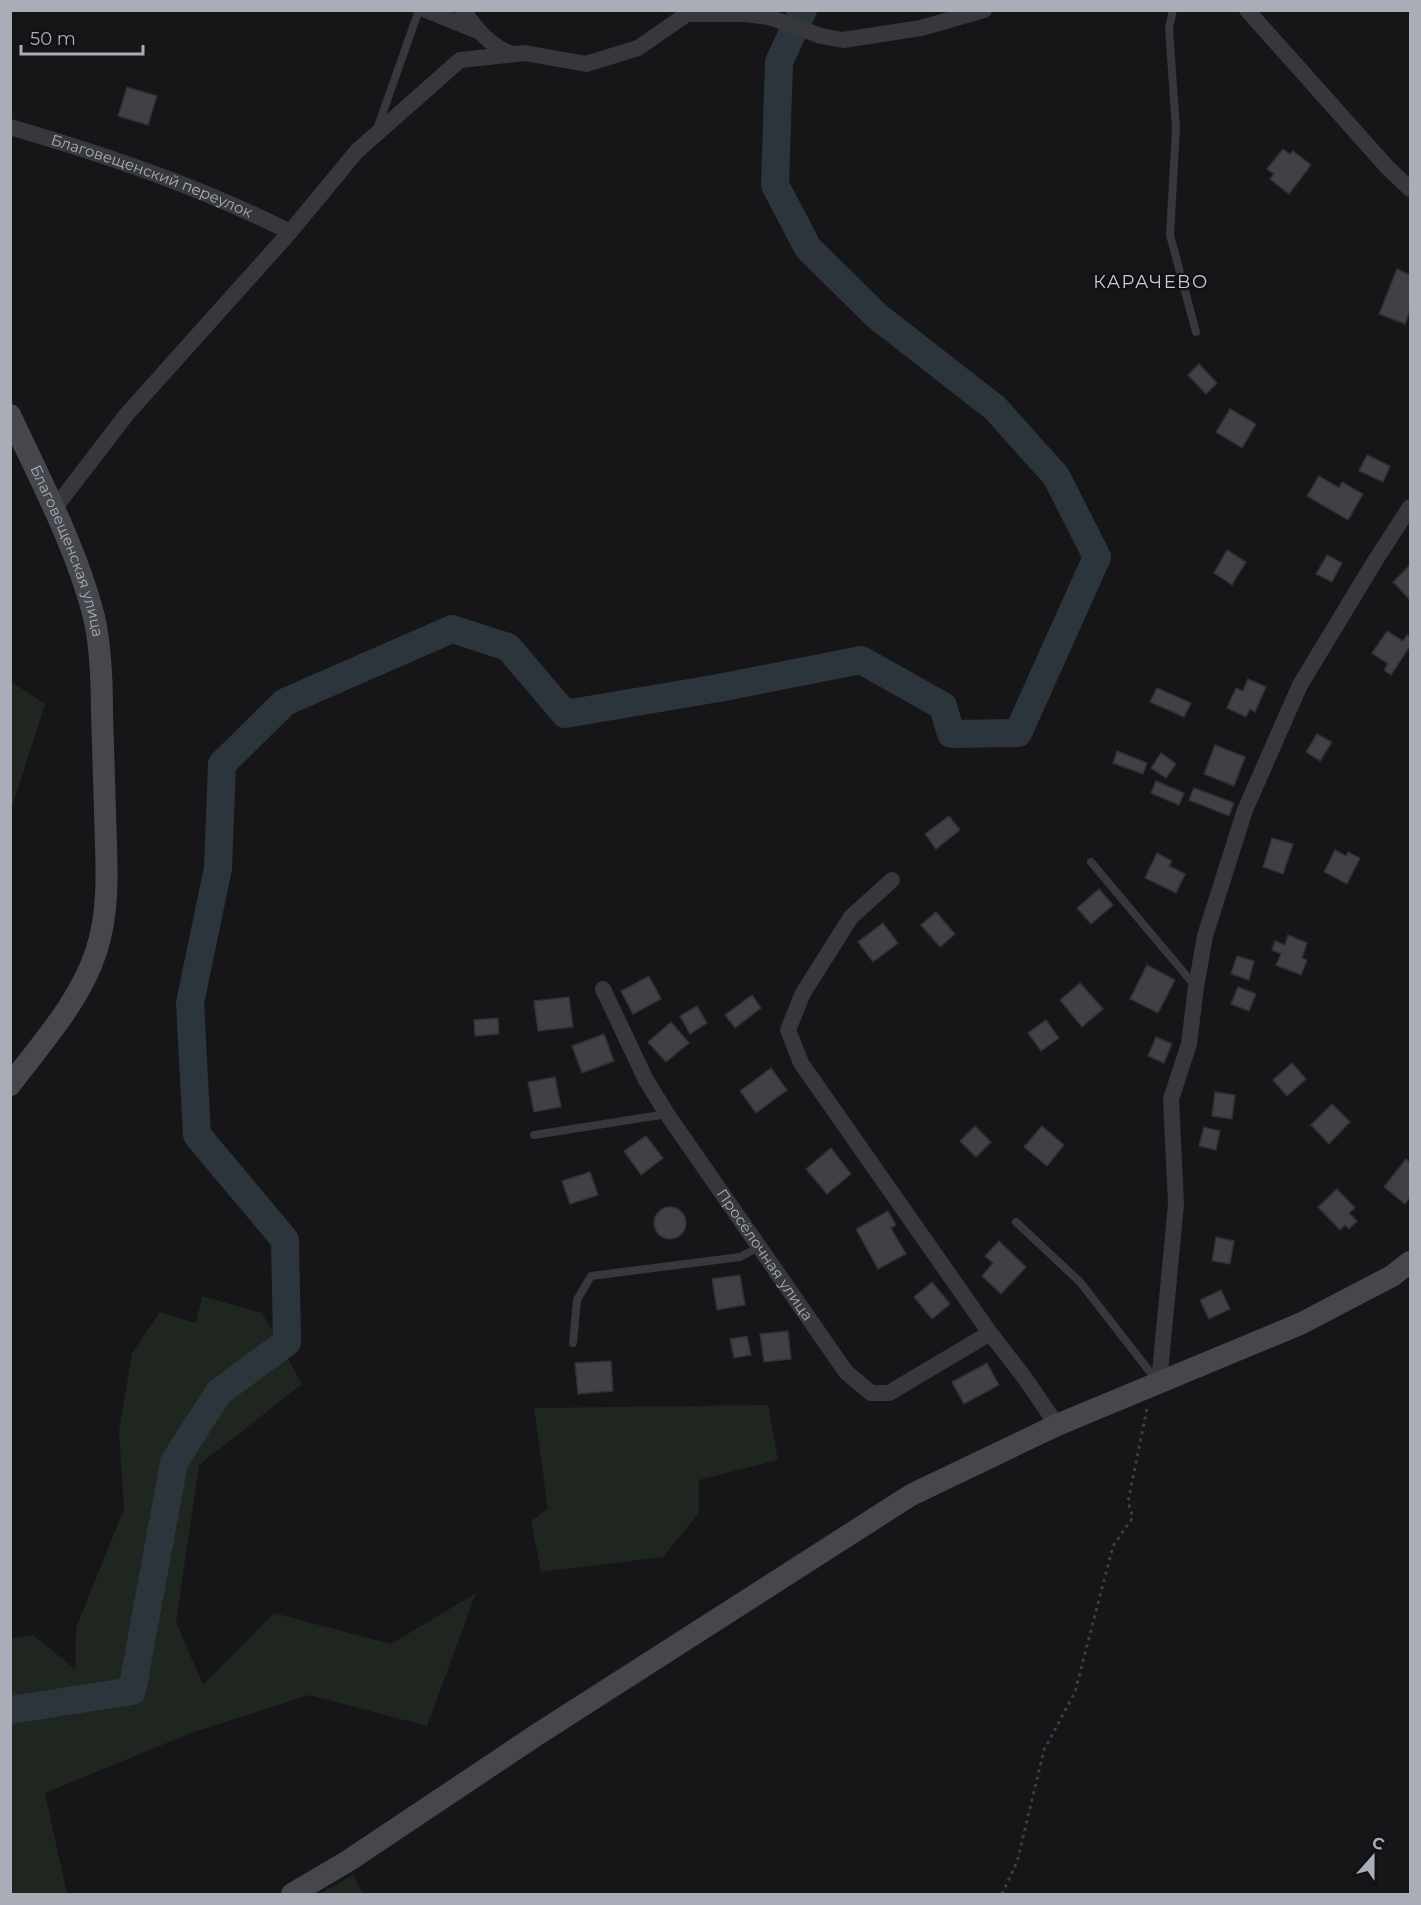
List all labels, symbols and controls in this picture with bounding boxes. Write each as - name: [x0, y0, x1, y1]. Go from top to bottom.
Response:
- scale bar: [21, 18, 142, 56]
- text: 50 m: [30, 28, 76, 50]
- street label: Благовещенский переулок: [49, 130, 256, 222]
- district label: КАРАЧЕВО: [1093, 271, 1209, 293]
- street label: Благовещенская улица: [26, 462, 108, 638]
- street label: Просёлочная улица: [713, 1185, 818, 1324]
- north arrow: [1343, 1827, 1403, 1887]
- text: С: [1369, 1833, 1387, 1855]

